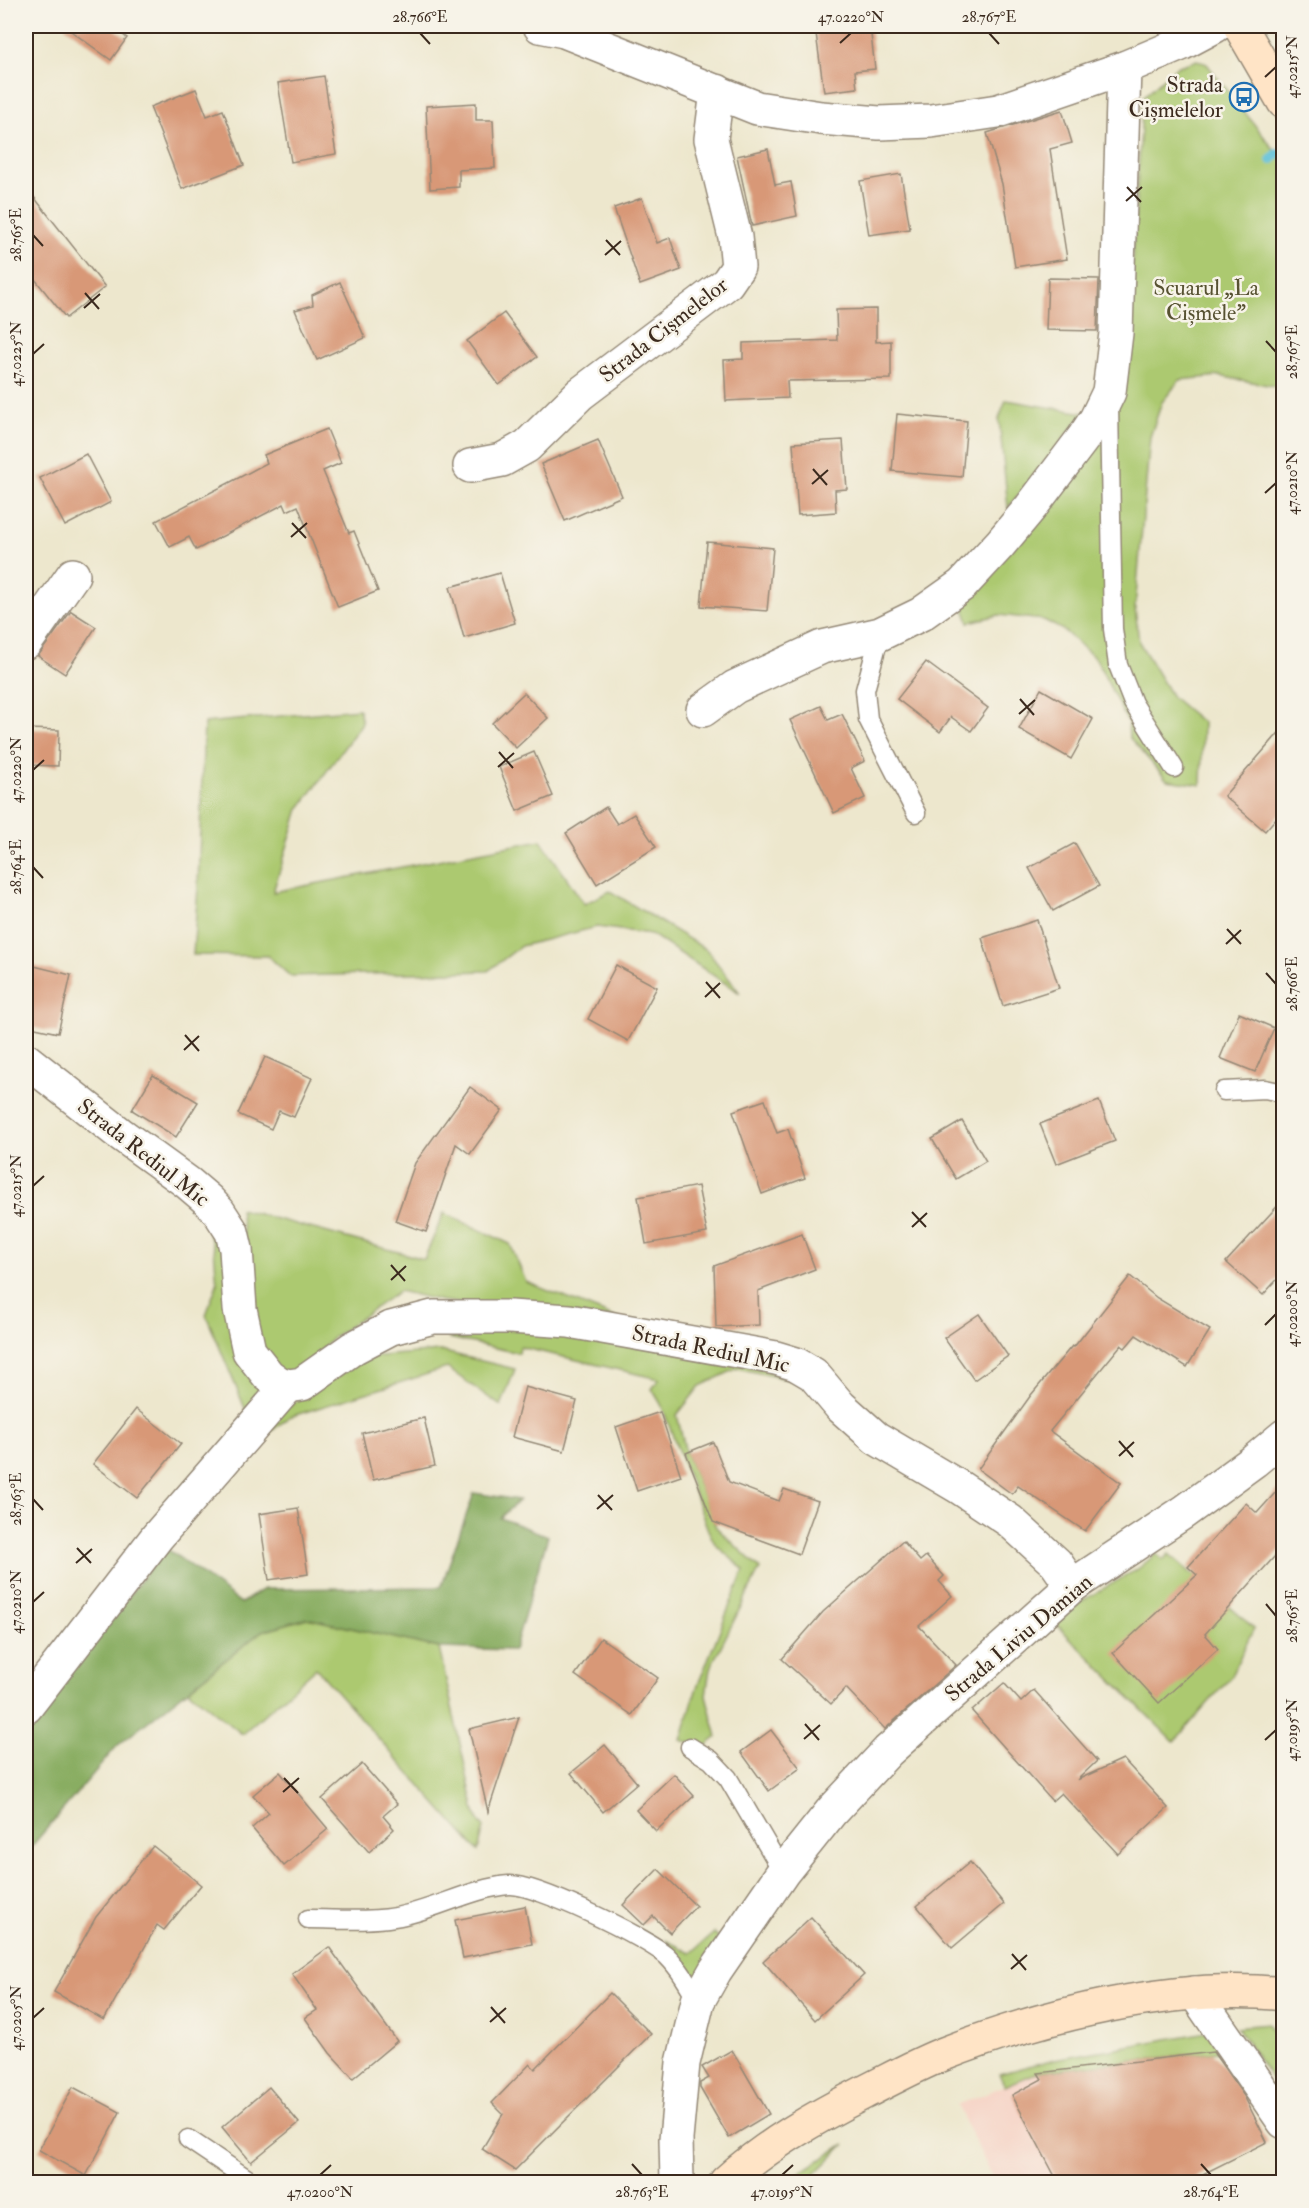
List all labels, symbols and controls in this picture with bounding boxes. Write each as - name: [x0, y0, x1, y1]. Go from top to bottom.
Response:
- text: 28.766°E: [392, 8, 448, 27]
- text: 47.0220°N: [818, 8, 885, 27]
- text: 28.767°E: [962, 8, 1016, 27]
- text: 47.0215°N: [1283, 35, 1302, 99]
- place label: Strada Cișmelelor: [1128, 71, 1224, 124]
- bus stop icon: Strada Cișmelelor: [1228, 81, 1260, 113]
- text: 28.765°E: [7, 208, 26, 262]
- street label: Strada Cișmelelor: [594, 270, 734, 389]
- park label: Scuarul „La Cișmele”: [1153, 274, 1260, 327]
- text: 47.0225°N: [7, 321, 26, 387]
- text: 28.767°E: [1283, 325, 1302, 379]
- text: 47.0210°N: [1283, 450, 1302, 515]
- text: 47.0220°N: [7, 736, 26, 803]
- text: 28.764°E: [7, 839, 26, 895]
- text: 28.766°E: [1283, 956, 1302, 1012]
- street label: Strada Rediul Mic: [72, 1092, 215, 1213]
- text: 47.0215°N: [7, 1154, 26, 1218]
- text: 47.0200°N: [1283, 1280, 1302, 1347]
- street label: Strada Rediul Mic: [630, 1319, 792, 1379]
- text: 28.763°E: [7, 1472, 26, 1526]
- street label: Strada Liviu Damian: [939, 1568, 1098, 1708]
- text: 47.0210°N: [7, 1569, 26, 1634]
- text: 28.765°E: [1283, 1589, 1302, 1643]
- text: 47.0195°N: [1283, 1698, 1302, 1762]
- text: 47.0205°N: [7, 1985, 26, 2051]
- text: 47.0200°N: [287, 2183, 354, 2202]
- text: 28.763°E: [615, 2183, 669, 2202]
- text: 47.0195°N: [750, 2183, 814, 2202]
- text: 28.764°E: [1183, 2183, 1239, 2202]

